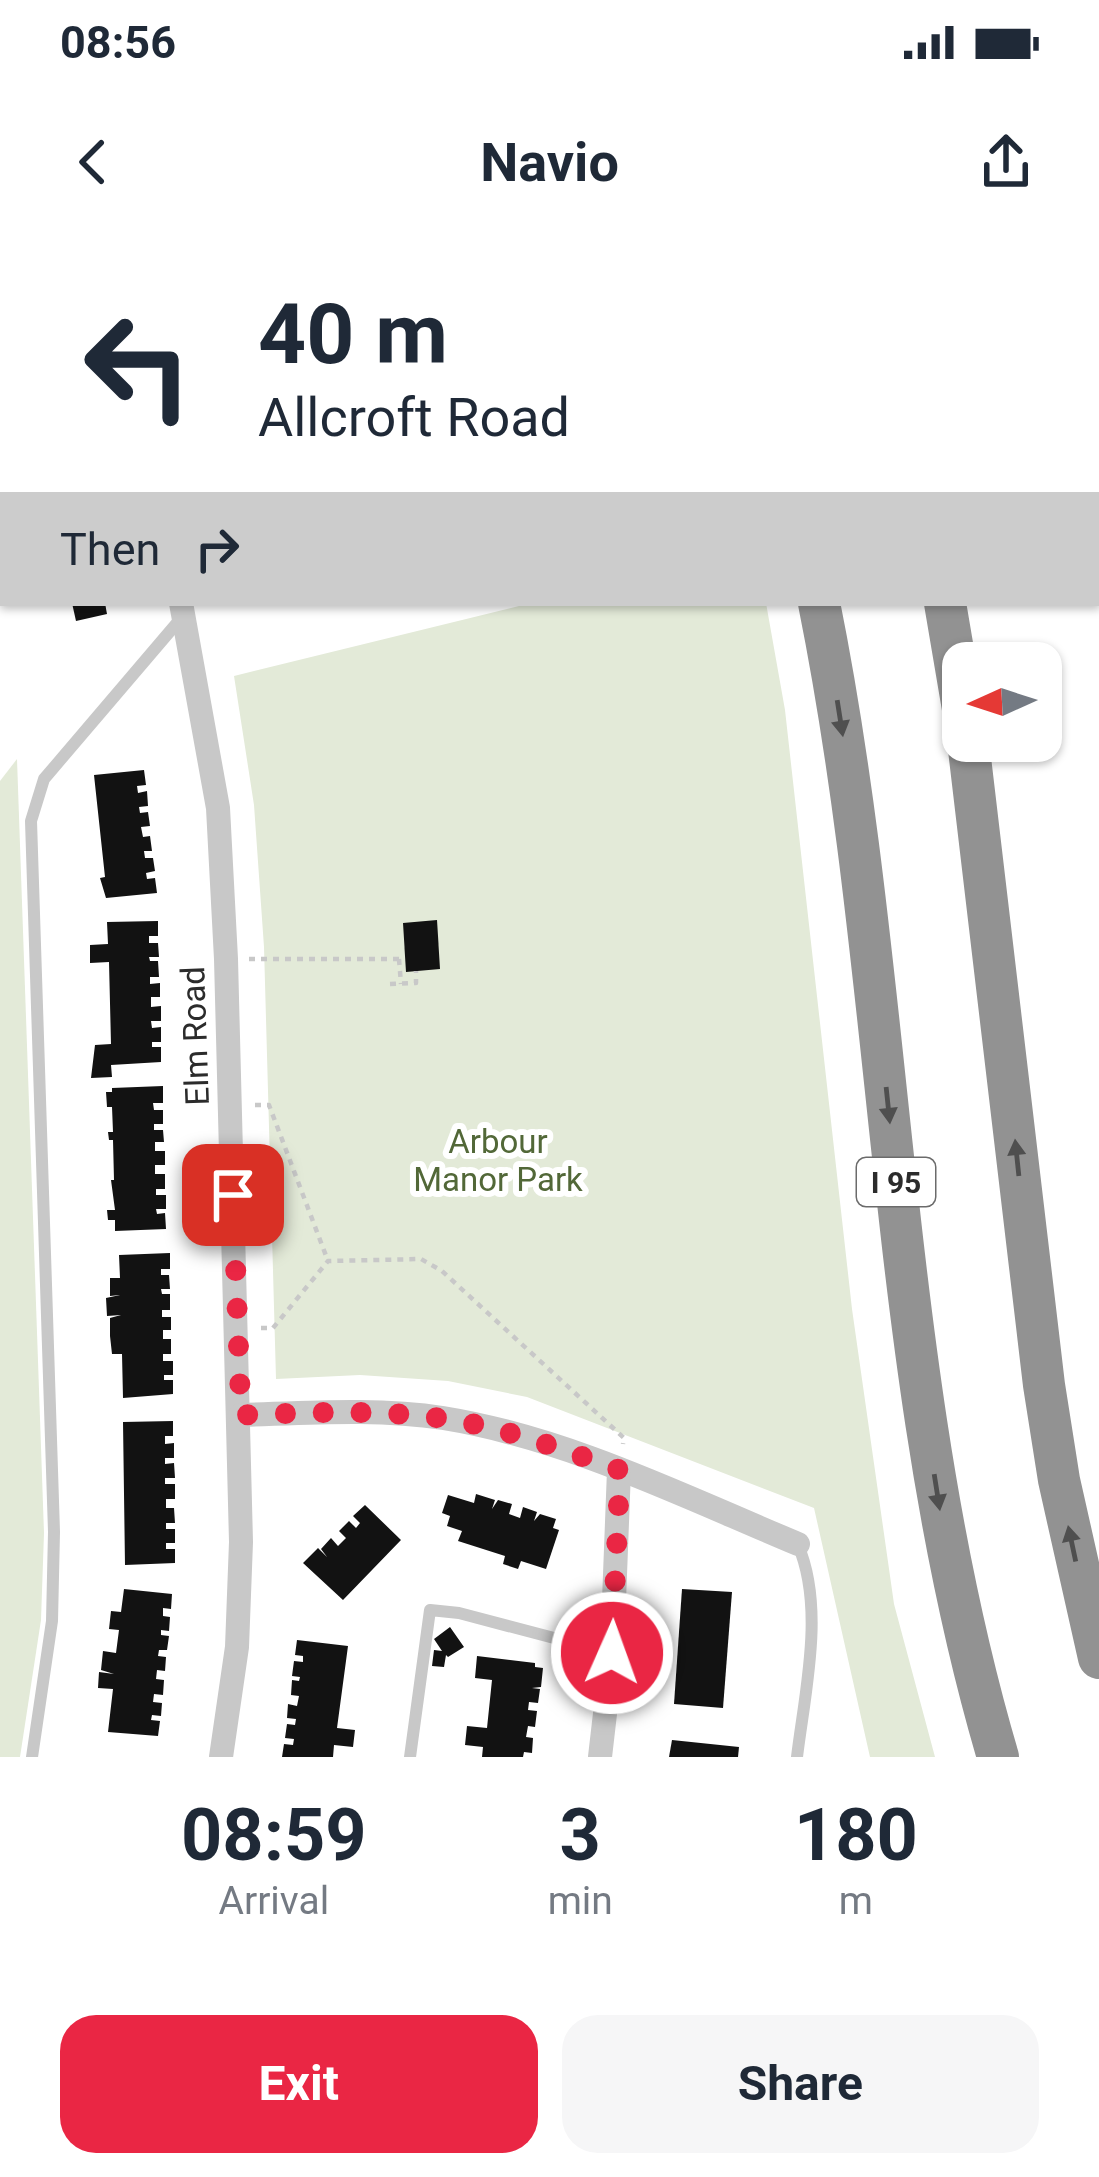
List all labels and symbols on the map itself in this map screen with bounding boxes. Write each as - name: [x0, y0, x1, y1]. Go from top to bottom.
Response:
- north arrow: [942, 642, 1062, 762]
- one-way arrow: [831, 700, 850, 737]
- street label: Elm Road: [173, 966, 217, 1106]
- one-way arrow: [879, 1087, 898, 1124]
- park label: Arbour Manor Park: [413, 1122, 583, 1199]
- one-way arrow: [1007, 1139, 1026, 1176]
- pin: [182, 1144, 284, 1246]
- road number: I 95: [857, 1158, 935, 1206]
- one-way arrow: [927, 1474, 946, 1511]
- one-way arrow: [1062, 1524, 1081, 1562]
- position arrow: [549, 1590, 675, 1716]

